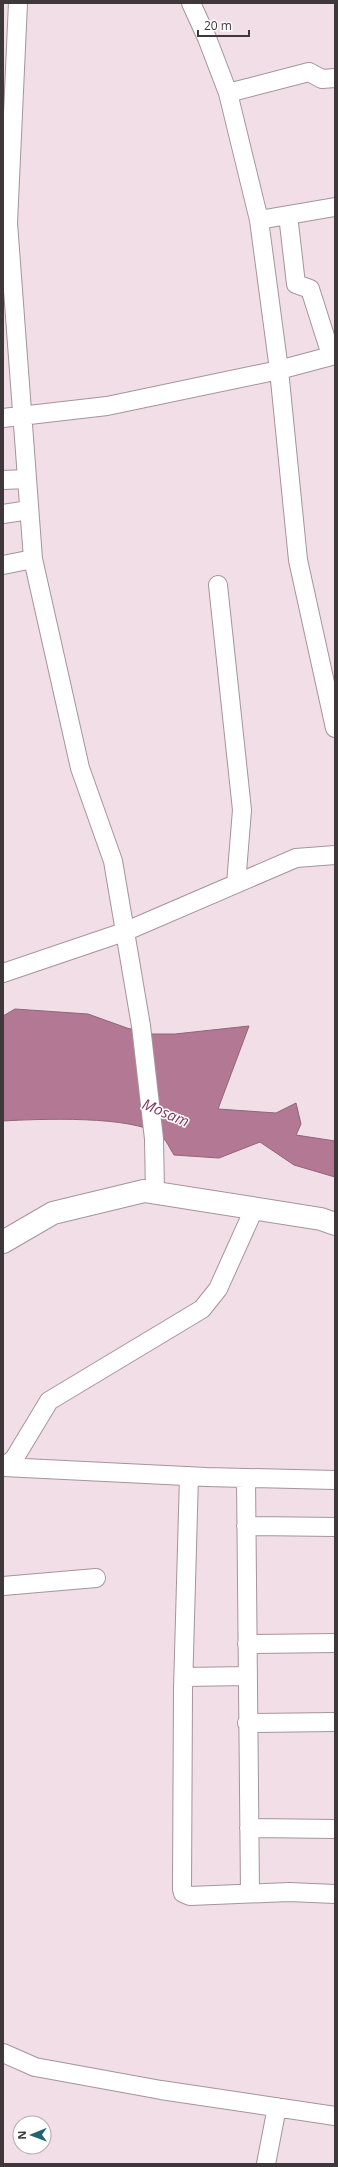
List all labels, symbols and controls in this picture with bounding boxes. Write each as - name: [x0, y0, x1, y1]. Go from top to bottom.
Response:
- scale bar: [198, 12, 249, 38]
- text: 20 m: [204, 17, 232, 34]
- water label: Mosam: [140, 1093, 192, 1131]
- north arrow: [12, 2115, 52, 2155]
- text: N: [14, 2131, 29, 2140]

